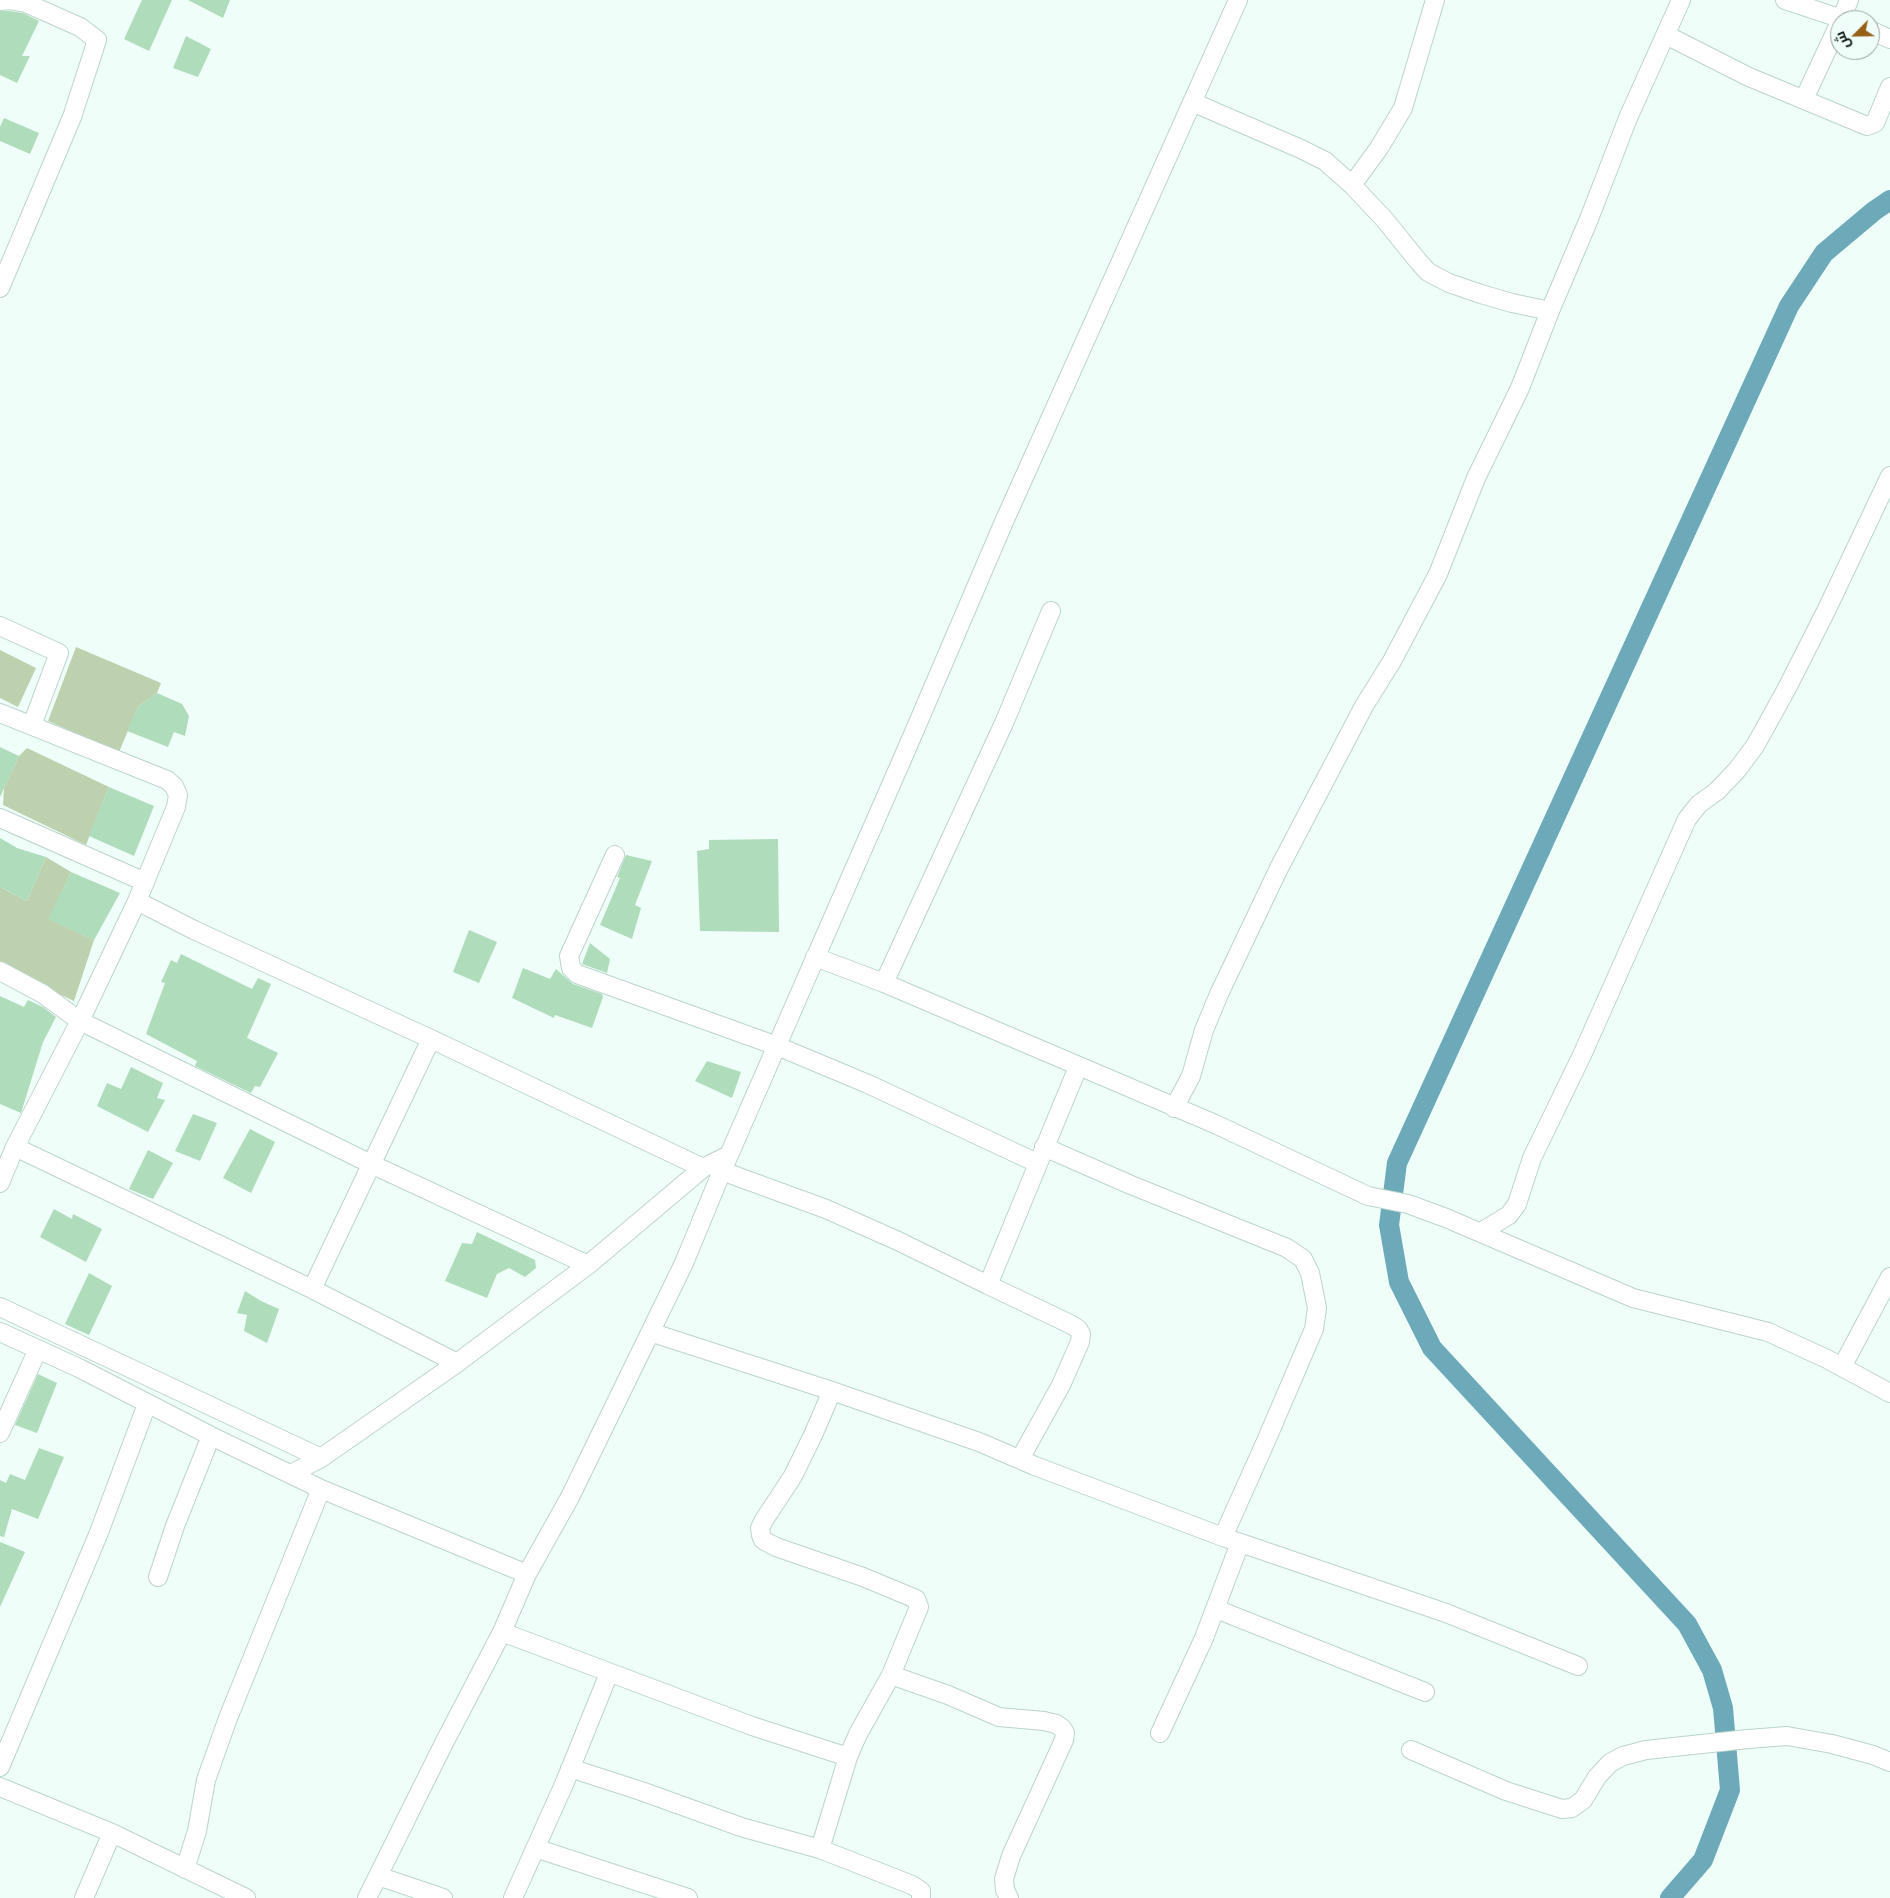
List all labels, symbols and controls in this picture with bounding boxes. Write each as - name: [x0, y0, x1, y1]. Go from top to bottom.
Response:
- north arrow: [1830, 10, 1880, 60]
- text: ش: [1827, 27, 1858, 54]

